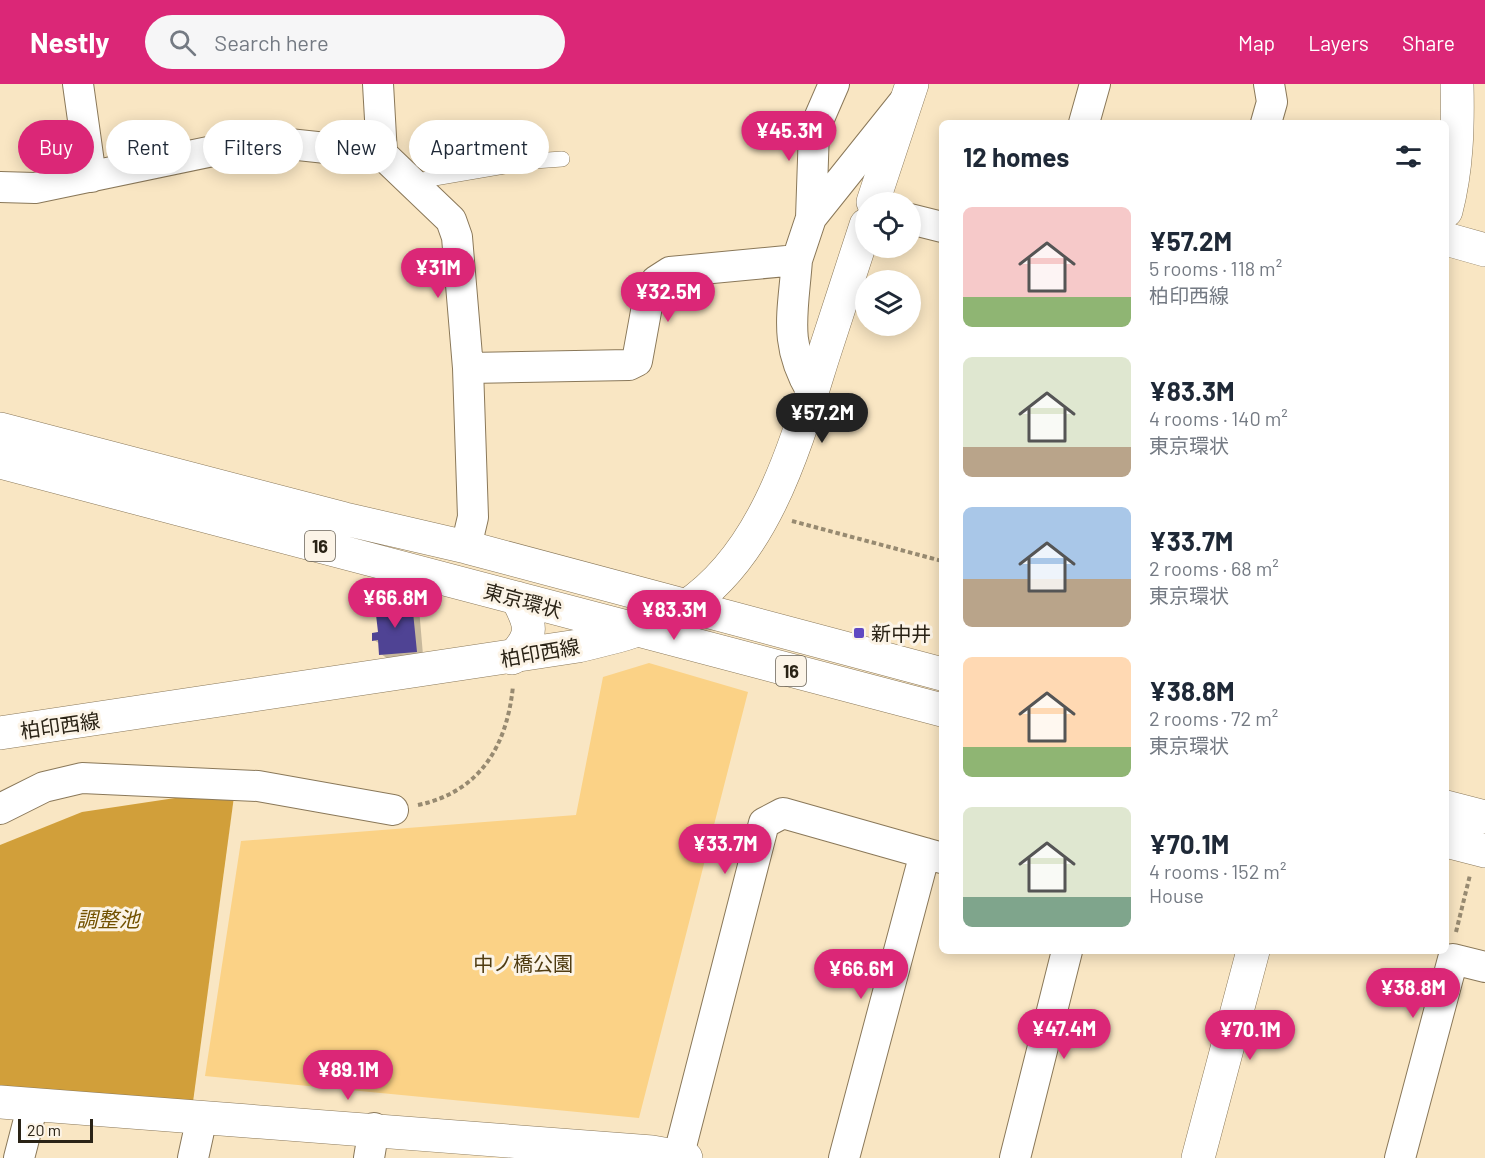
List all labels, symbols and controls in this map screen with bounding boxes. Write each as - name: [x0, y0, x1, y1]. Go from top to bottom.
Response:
- search box: [145, 15, 565, 69]
- text: Nestly: [30, 25, 109, 59]
- icon: search: [166, 26, 199, 59]
- text: Search here: [214, 29, 329, 55]
- text: Map: [1238, 30, 1275, 55]
- text: Layers: [1308, 30, 1369, 55]
- text: Share: [1402, 30, 1455, 55]
- pin: ¥45.3M: [740, 111, 838, 162]
- text: ¥45.3M: [755, 118, 823, 142]
- chip: Buy: [18, 120, 94, 174]
- chip: Rent: [106, 120, 191, 174]
- chip: Filters: [203, 120, 303, 174]
- chip: New: [315, 120, 397, 174]
- chip: Apartment: [409, 120, 549, 174]
- icon: filters: [1392, 140, 1425, 173]
- text: 12 homes: [963, 141, 1069, 172]
- map controls: [855, 192, 921, 336]
- button: locate: [855, 192, 921, 258]
- text: ¥57.2M: [1149, 225, 1232, 256]
- icon: home: [1011, 231, 1083, 303]
- pin: ¥31M: [402, 248, 474, 299]
- text: ¥31M: [415, 255, 461, 279]
- text: 5 rooms · 118 m²: [1149, 256, 1282, 280]
- button: layers: [855, 270, 921, 336]
- pin: ¥32.5M: [619, 272, 717, 323]
- text: ¥32.5M: [635, 279, 701, 303]
- text: 柏印西線: [1149, 283, 1229, 307]
- text: ¥83.3M: [1149, 375, 1235, 406]
- icon: home: [1011, 381, 1083, 453]
- pin: ¥57.2M: [773, 393, 871, 444]
- text: ¥57.2M: [790, 400, 854, 424]
- text: 4 rooms · 140 m²: [1149, 406, 1288, 430]
- text: 東京環状: [1149, 433, 1229, 457]
- text: ¥33.7M: [1149, 525, 1233, 556]
- road number: 16: [305, 531, 335, 561]
- icon: home: [1011, 531, 1083, 603]
- text: 2 rooms · 68 m²: [1149, 556, 1279, 580]
- pin: ¥66.8M: [346, 578, 444, 629]
- street label: 東京環状: [481, 578, 565, 622]
- text: 東京環状: [1149, 583, 1229, 607]
- text: ¥66.8M: [362, 585, 428, 609]
- pin: ¥83.3M: [625, 590, 723, 641]
- text: ¥83.3M: [641, 597, 707, 621]
- place label: 新中井: [871, 621, 931, 645]
- marker: 新中井: [852, 626, 866, 640]
- street label: 柏印西線: [499, 633, 581, 671]
- road number: 16: [776, 656, 806, 686]
- text: ¥38.8M: [1149, 675, 1235, 706]
- icon: home: [1011, 681, 1083, 753]
- text: 2 rooms · 72 m²: [1149, 706, 1278, 730]
- street label: 柏印西線: [19, 708, 101, 742]
- text: 東京環状: [1149, 733, 1229, 757]
- pin: ¥33.7M: [676, 824, 774, 875]
- text: ¥70.1M: [1149, 828, 1229, 859]
- text: ¥33.7M: [693, 831, 757, 855]
- icon: home: [1011, 831, 1083, 903]
- text: 4 rooms · 152 m²: [1149, 859, 1286, 883]
- text: House: [1149, 883, 1204, 907]
- water label: 調整池: [77, 906, 141, 931]
- pin: ¥66.6M: [812, 949, 910, 1000]
- park label: 中ノ橋公園: [473, 951, 573, 975]
- text: ¥66.6M: [828, 956, 894, 980]
- pin: ¥38.8M: [1364, 968, 1462, 1019]
- text: ¥38.8M: [1380, 975, 1446, 999]
- pin: ¥47.4M: [1015, 1009, 1113, 1060]
- pin: ¥70.1M: [1201, 1010, 1299, 1061]
- text: ¥47.4M: [1032, 1016, 1096, 1040]
- text: ¥70.1M: [1219, 1017, 1281, 1041]
- pin: ¥89.1M: [299, 1050, 397, 1101]
- text: ¥89.1M: [317, 1057, 379, 1081]
- scale bar: [18, 1116, 93, 1144]
- text: 20 m: [27, 1120, 61, 1139]

